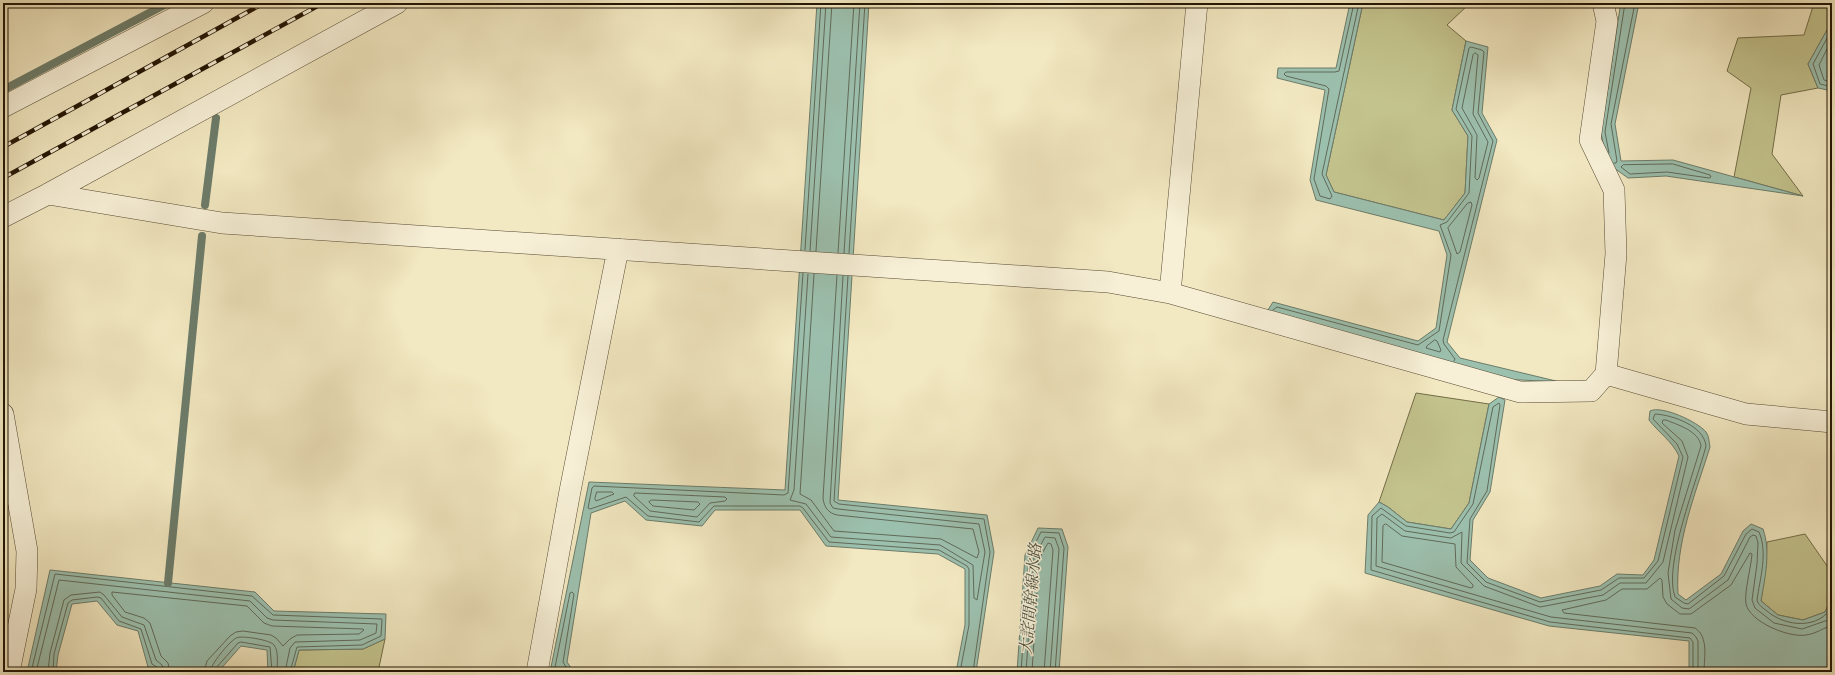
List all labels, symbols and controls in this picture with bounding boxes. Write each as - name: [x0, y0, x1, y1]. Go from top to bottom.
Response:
- water label: 大詫間幹線水路: [1016, 541, 1046, 656]

